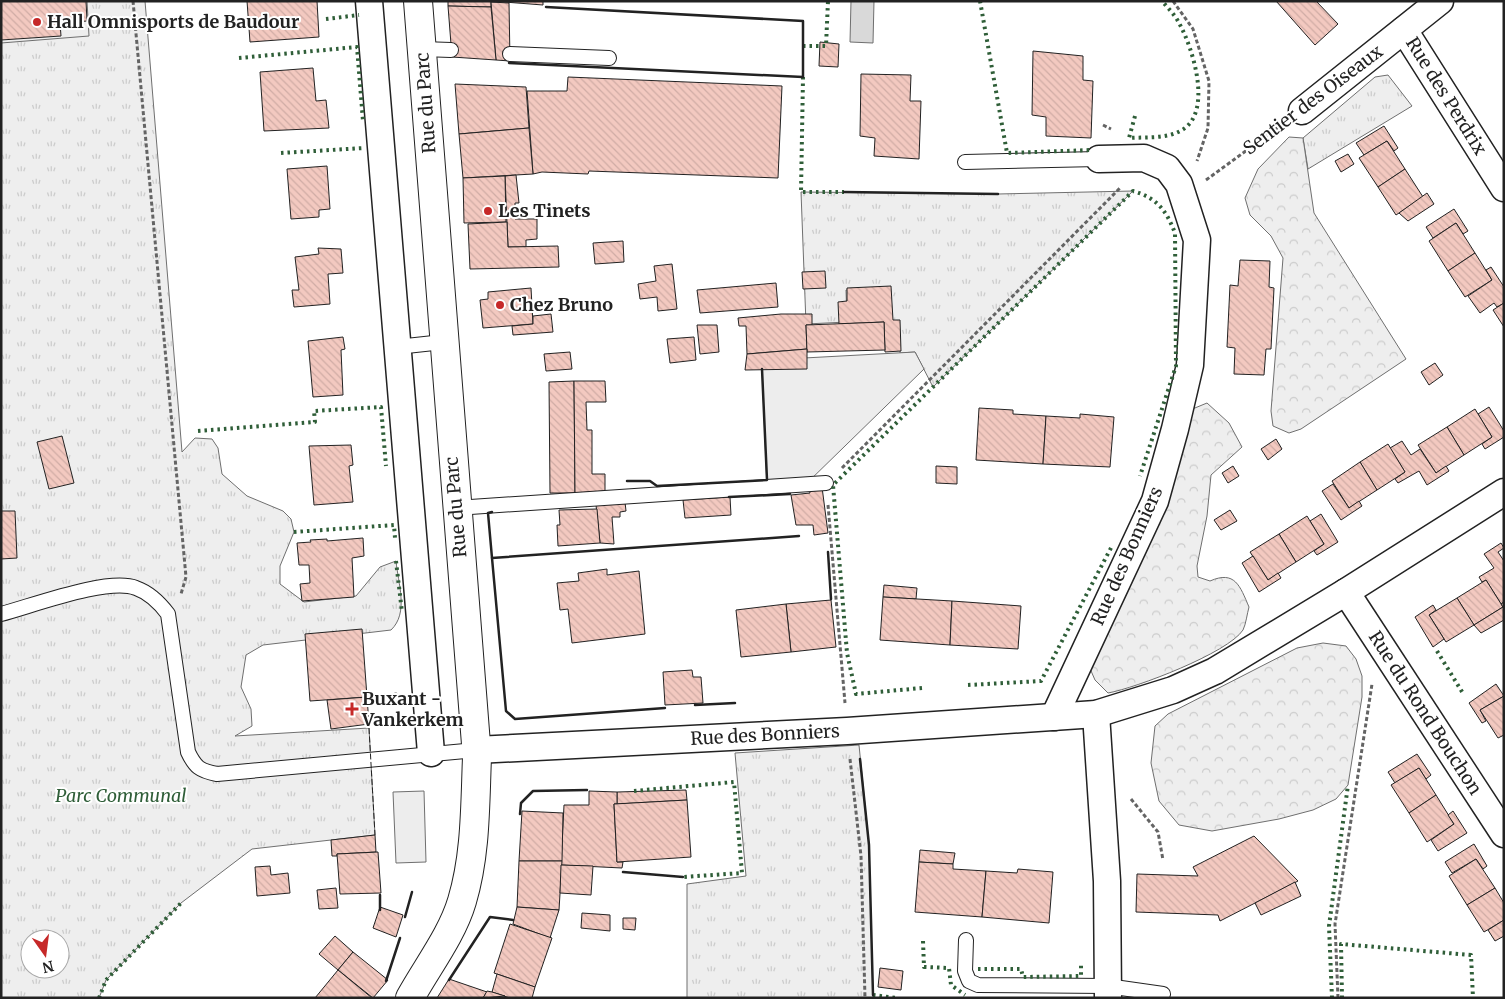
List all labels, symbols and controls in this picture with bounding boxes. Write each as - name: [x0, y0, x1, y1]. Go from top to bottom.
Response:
- place label: Hall Omnisports de Baudour: [47, 10, 299, 33]
- marker: Hall Omnisports de Baudour: [31, 16, 43, 28]
- street label: Rue des Perdrix: [1401, 33, 1492, 159]
- street label: Sentier des Oiseaux: [1238, 39, 1387, 160]
- street label: Rue du Parc: [410, 52, 441, 154]
- place label: Les Tinets: [498, 199, 591, 222]
- marker: Les Tinets: [482, 205, 494, 217]
- place label: Chez Bruno: [510, 293, 613, 316]
- marker: Chez Bruno: [494, 299, 506, 311]
- street label: Rue du Parc: [440, 456, 471, 558]
- street label: Rue des Bonniers: [1086, 483, 1168, 629]
- street label: Rue du Rond Bouchon: [1364, 626, 1487, 799]
- place label: Buxant - Vankerkem: [361, 687, 464, 731]
- marker: Buxant - Vankerkem: [346, 703, 358, 715]
- street label: Rue des Bonniers: [690, 719, 840, 750]
- park label: Parc Communal: [55, 784, 187, 807]
- north arrow: [20, 929, 70, 979]
- text: N: [41, 957, 56, 977]

